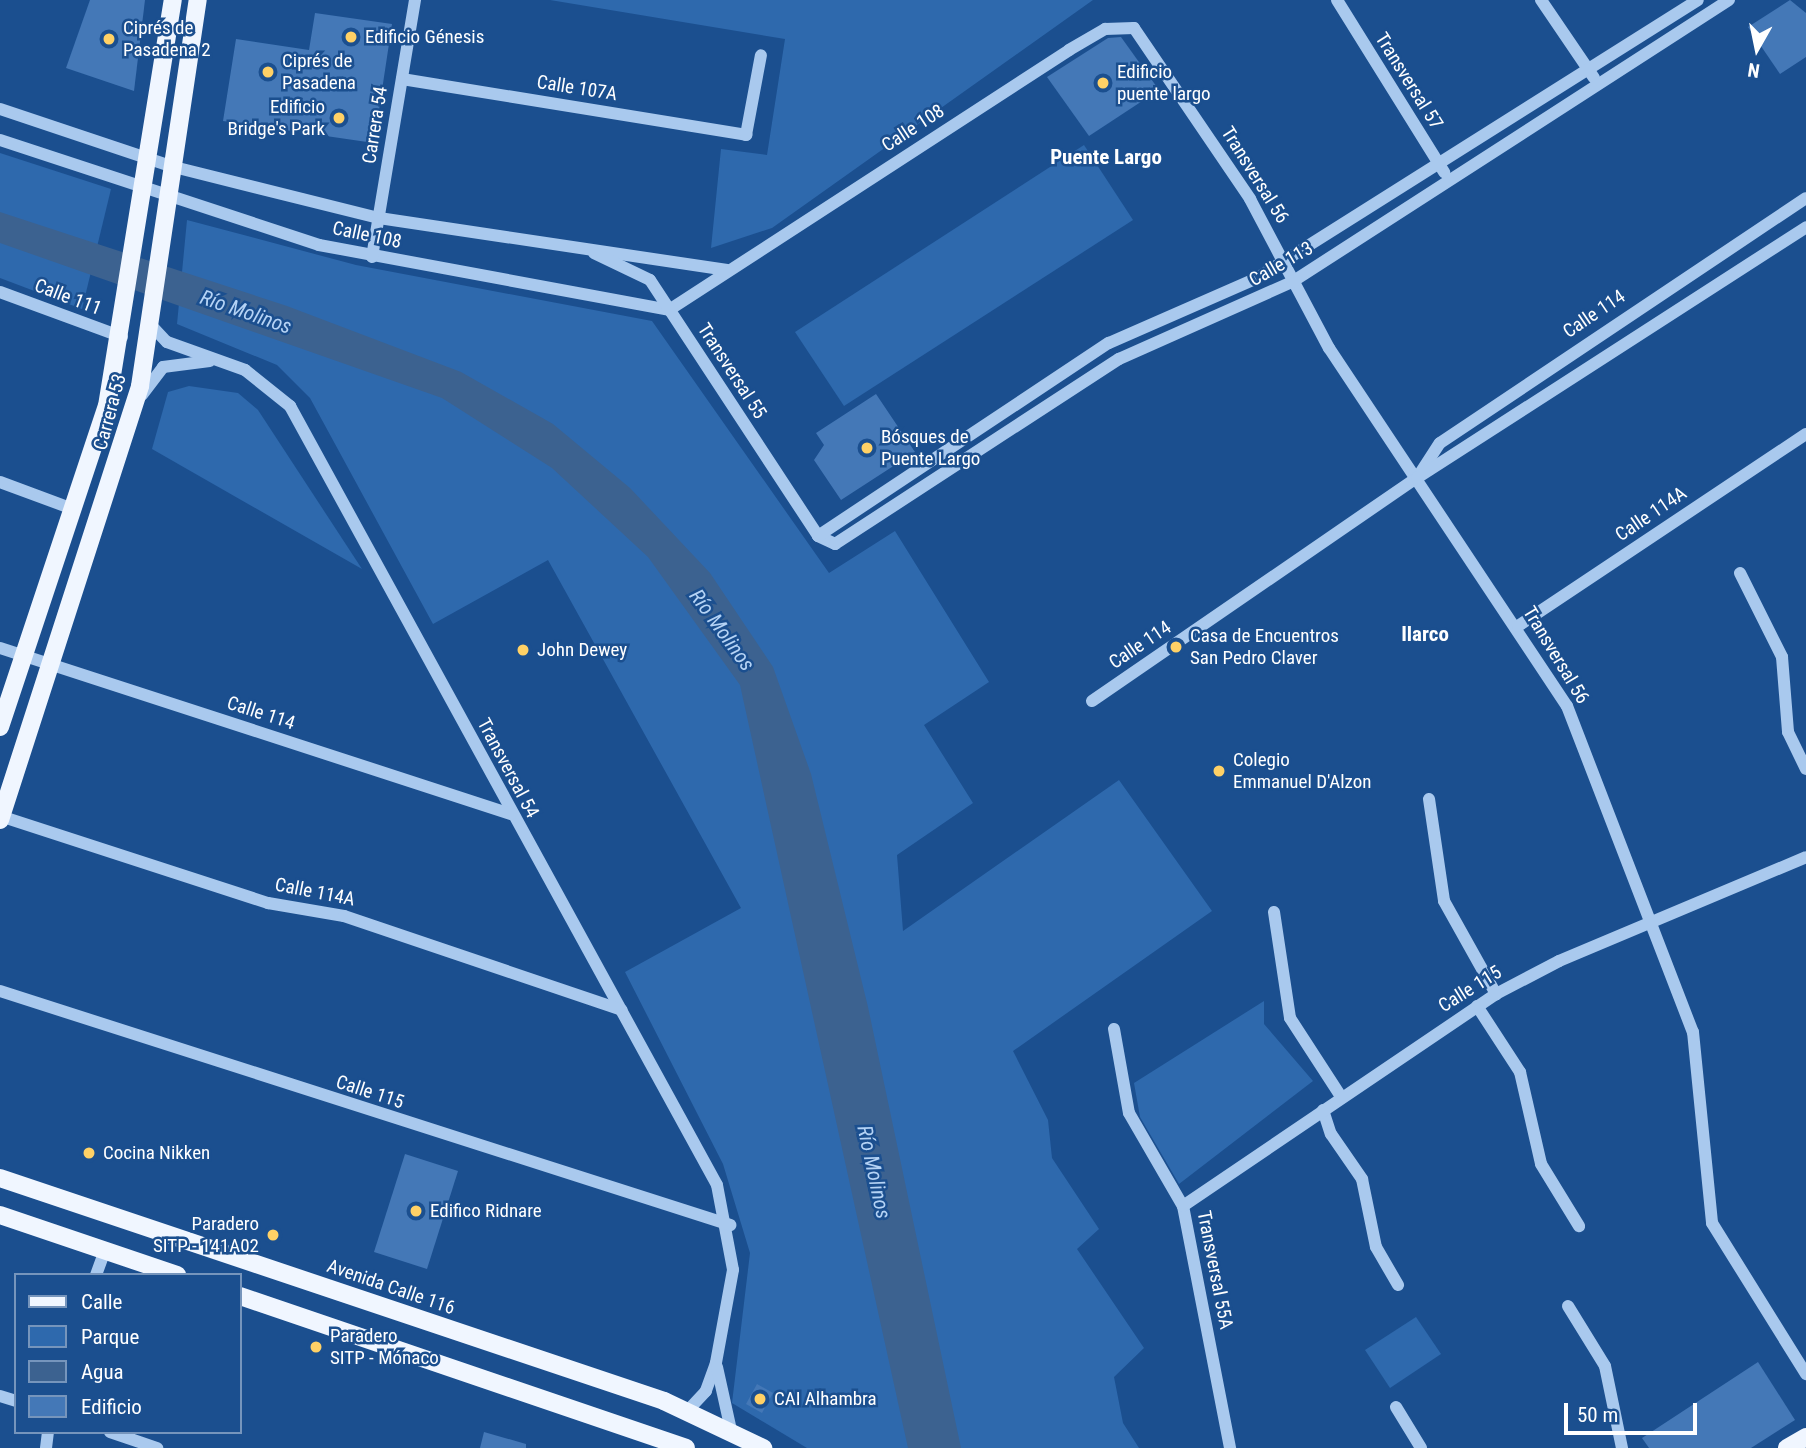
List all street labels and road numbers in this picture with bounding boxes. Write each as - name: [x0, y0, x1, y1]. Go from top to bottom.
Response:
- street label: Transversal 57: [1370, 29, 1448, 133]
- street label: Calle 107A: [535, 70, 619, 106]
- street label: Carrera 54: [358, 85, 392, 165]
- street label: Calle 108: [877, 99, 949, 157]
- street label: Transversal 56: [1216, 123, 1294, 227]
- street label: Calle 108: [330, 217, 404, 253]
- street label: Calle 113: [1245, 237, 1317, 291]
- street label: Calle 111: [31, 274, 105, 320]
- street label: Calle 114: [1559, 285, 1629, 343]
- street label: Transversal 55: [693, 319, 771, 423]
- street label: Carrera 53: [89, 371, 131, 453]
- street label: Calle 114A: [1611, 482, 1691, 546]
- street label: Transversal 56: [1518, 602, 1594, 708]
- street label: Calle 114: [1105, 616, 1175, 674]
- street label: Calle 114: [224, 691, 298, 735]
- street label: Transversal 54: [472, 714, 544, 822]
- street label: Calle 114A: [273, 873, 357, 911]
- street label: Calle 115: [1434, 961, 1506, 1017]
- street label: Calle 115: [333, 1070, 407, 1114]
- street label: Transversal 55A: [1192, 1209, 1238, 1331]
- street label: Avenida Calle 116: [324, 1254, 458, 1320]

